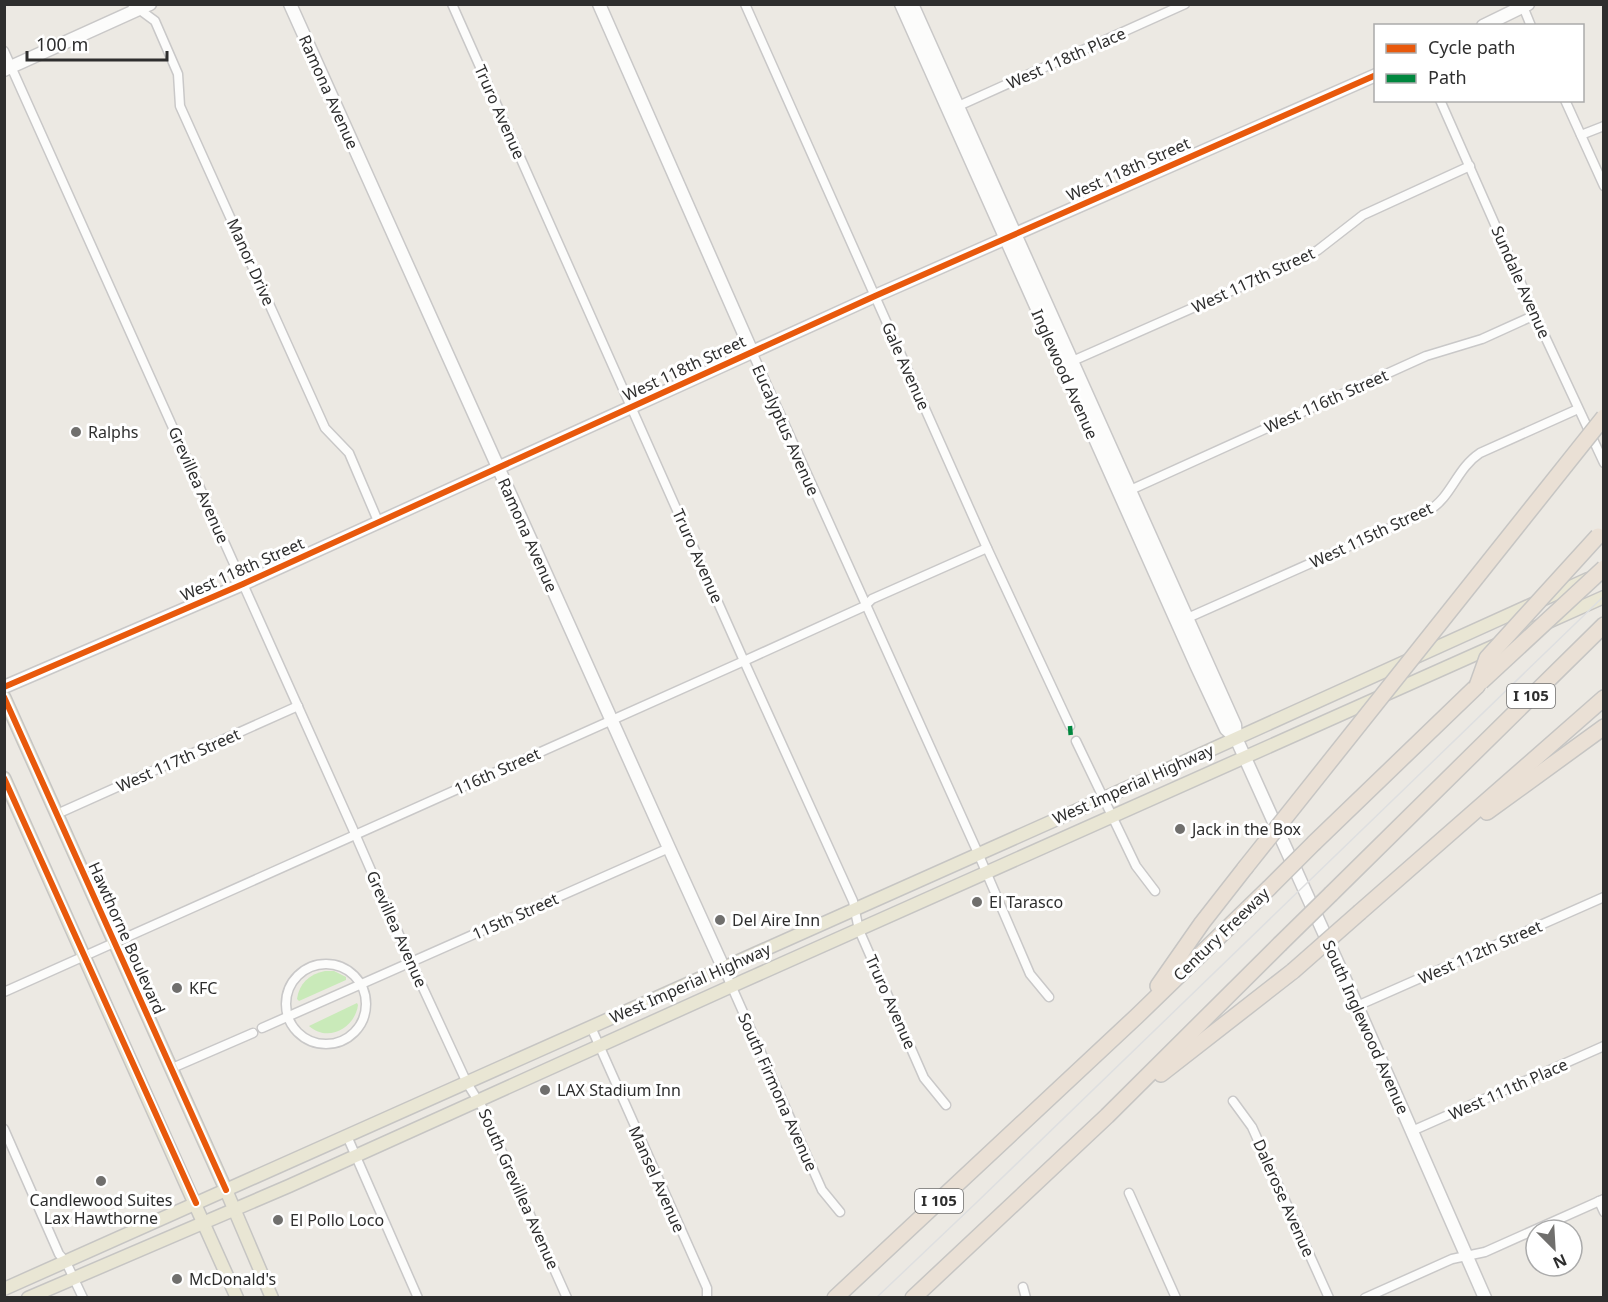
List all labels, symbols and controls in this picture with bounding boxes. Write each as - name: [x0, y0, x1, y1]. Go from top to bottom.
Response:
- street label: West 118th Place: [1003, 22, 1129, 94]
- scale bar: [27, 24, 166, 62]
- legend: [1374, 24, 1584, 102]
- street label: Ramona Avenue: [294, 31, 364, 153]
- text: 100 m: [36, 32, 88, 56]
- text: Cycle path: [1428, 35, 1515, 59]
- street label: Truro Avenue: [469, 61, 531, 163]
- text: Path: [1428, 65, 1467, 89]
- street label: West 118th Street: [1063, 132, 1193, 206]
- street label: Manor Drive: [222, 215, 280, 309]
- street label: Sundale Avenue: [1486, 222, 1556, 342]
- street label: West 117th Street: [1188, 242, 1318, 318]
- street label: Inglewood Avenue: [1026, 306, 1104, 442]
- street label: Gale Avenue: [877, 319, 935, 413]
- street label: West 118th Street: [619, 330, 749, 406]
- street label: Eucalyptus Avenue: [747, 361, 825, 499]
- street label: West 116th Street: [1261, 364, 1391, 438]
- place label: Ralphs: [88, 421, 138, 443]
- street label: Grevillea Avenue: [163, 423, 235, 547]
- marker: Ralphs: [69, 425, 83, 439]
- street label: Ramona Avenue: [493, 474, 563, 596]
- street label: West 115th Street: [1306, 497, 1436, 573]
- street label: Truro Avenue: [667, 505, 729, 607]
- street label: West 118th Street: [177, 532, 307, 606]
- road number: I 105: [1507, 684, 1555, 708]
- street label: West 117th Street: [113, 723, 243, 797]
- street label: West Imperial Highway: [1049, 738, 1218, 829]
- street label: 116th Street: [451, 742, 544, 800]
- place label: Jack in the Box: [1190, 818, 1302, 840]
- marker: Jack in the Box: [1173, 822, 1187, 836]
- street label: Hawthorne Boulevard: [84, 858, 170, 1018]
- street label: Grevillea Avenue: [361, 867, 433, 991]
- street label: Century Freeway: [1168, 882, 1274, 986]
- street label: 115th Street: [469, 887, 562, 945]
- place label: El Tarasco: [989, 891, 1063, 913]
- marker: El Tarasco: [970, 895, 984, 909]
- place label: Del Aire Inn: [732, 909, 820, 931]
- marker: Del Aire Inn: [713, 913, 727, 927]
- street label: West 112th Street: [1415, 915, 1545, 989]
- street label: West Imperial Highway: [606, 937, 775, 1028]
- street label: South Inglewood Avenue: [1318, 937, 1414, 1117]
- street label: Truro Avenue: [860, 951, 922, 1053]
- place label: KFC: [189, 977, 217, 999]
- marker: KFC: [170, 981, 184, 995]
- street label: South Firmona Avenue: [733, 1009, 823, 1175]
- street label: West 111th Place: [1445, 1053, 1571, 1125]
- place label: LAX Stadium Inn: [557, 1079, 681, 1101]
- marker: LAX Stadium Inn: [538, 1083, 552, 1097]
- street label: South Grevillea Avenue: [474, 1105, 564, 1273]
- street label: Mansel Avenue: [624, 1122, 690, 1236]
- street label: Dalerose Avenue: [1248, 1136, 1320, 1260]
- marker: Candlewood Suites Lax Hawthorne: [94, 1174, 108, 1188]
- place label: Candlewood Suites Lax Hawthorne: [30, 1189, 172, 1229]
- road number: I 105: [915, 1189, 963, 1213]
- place label: El Pollo Loco: [290, 1209, 384, 1231]
- marker: El Pollo Loco: [271, 1213, 285, 1227]
- north arrow: [1524, 1218, 1584, 1278]
- text: N: [1550, 1249, 1571, 1274]
- place label: McDonald's: [189, 1268, 276, 1290]
- marker: McDonald's: [170, 1272, 184, 1286]

